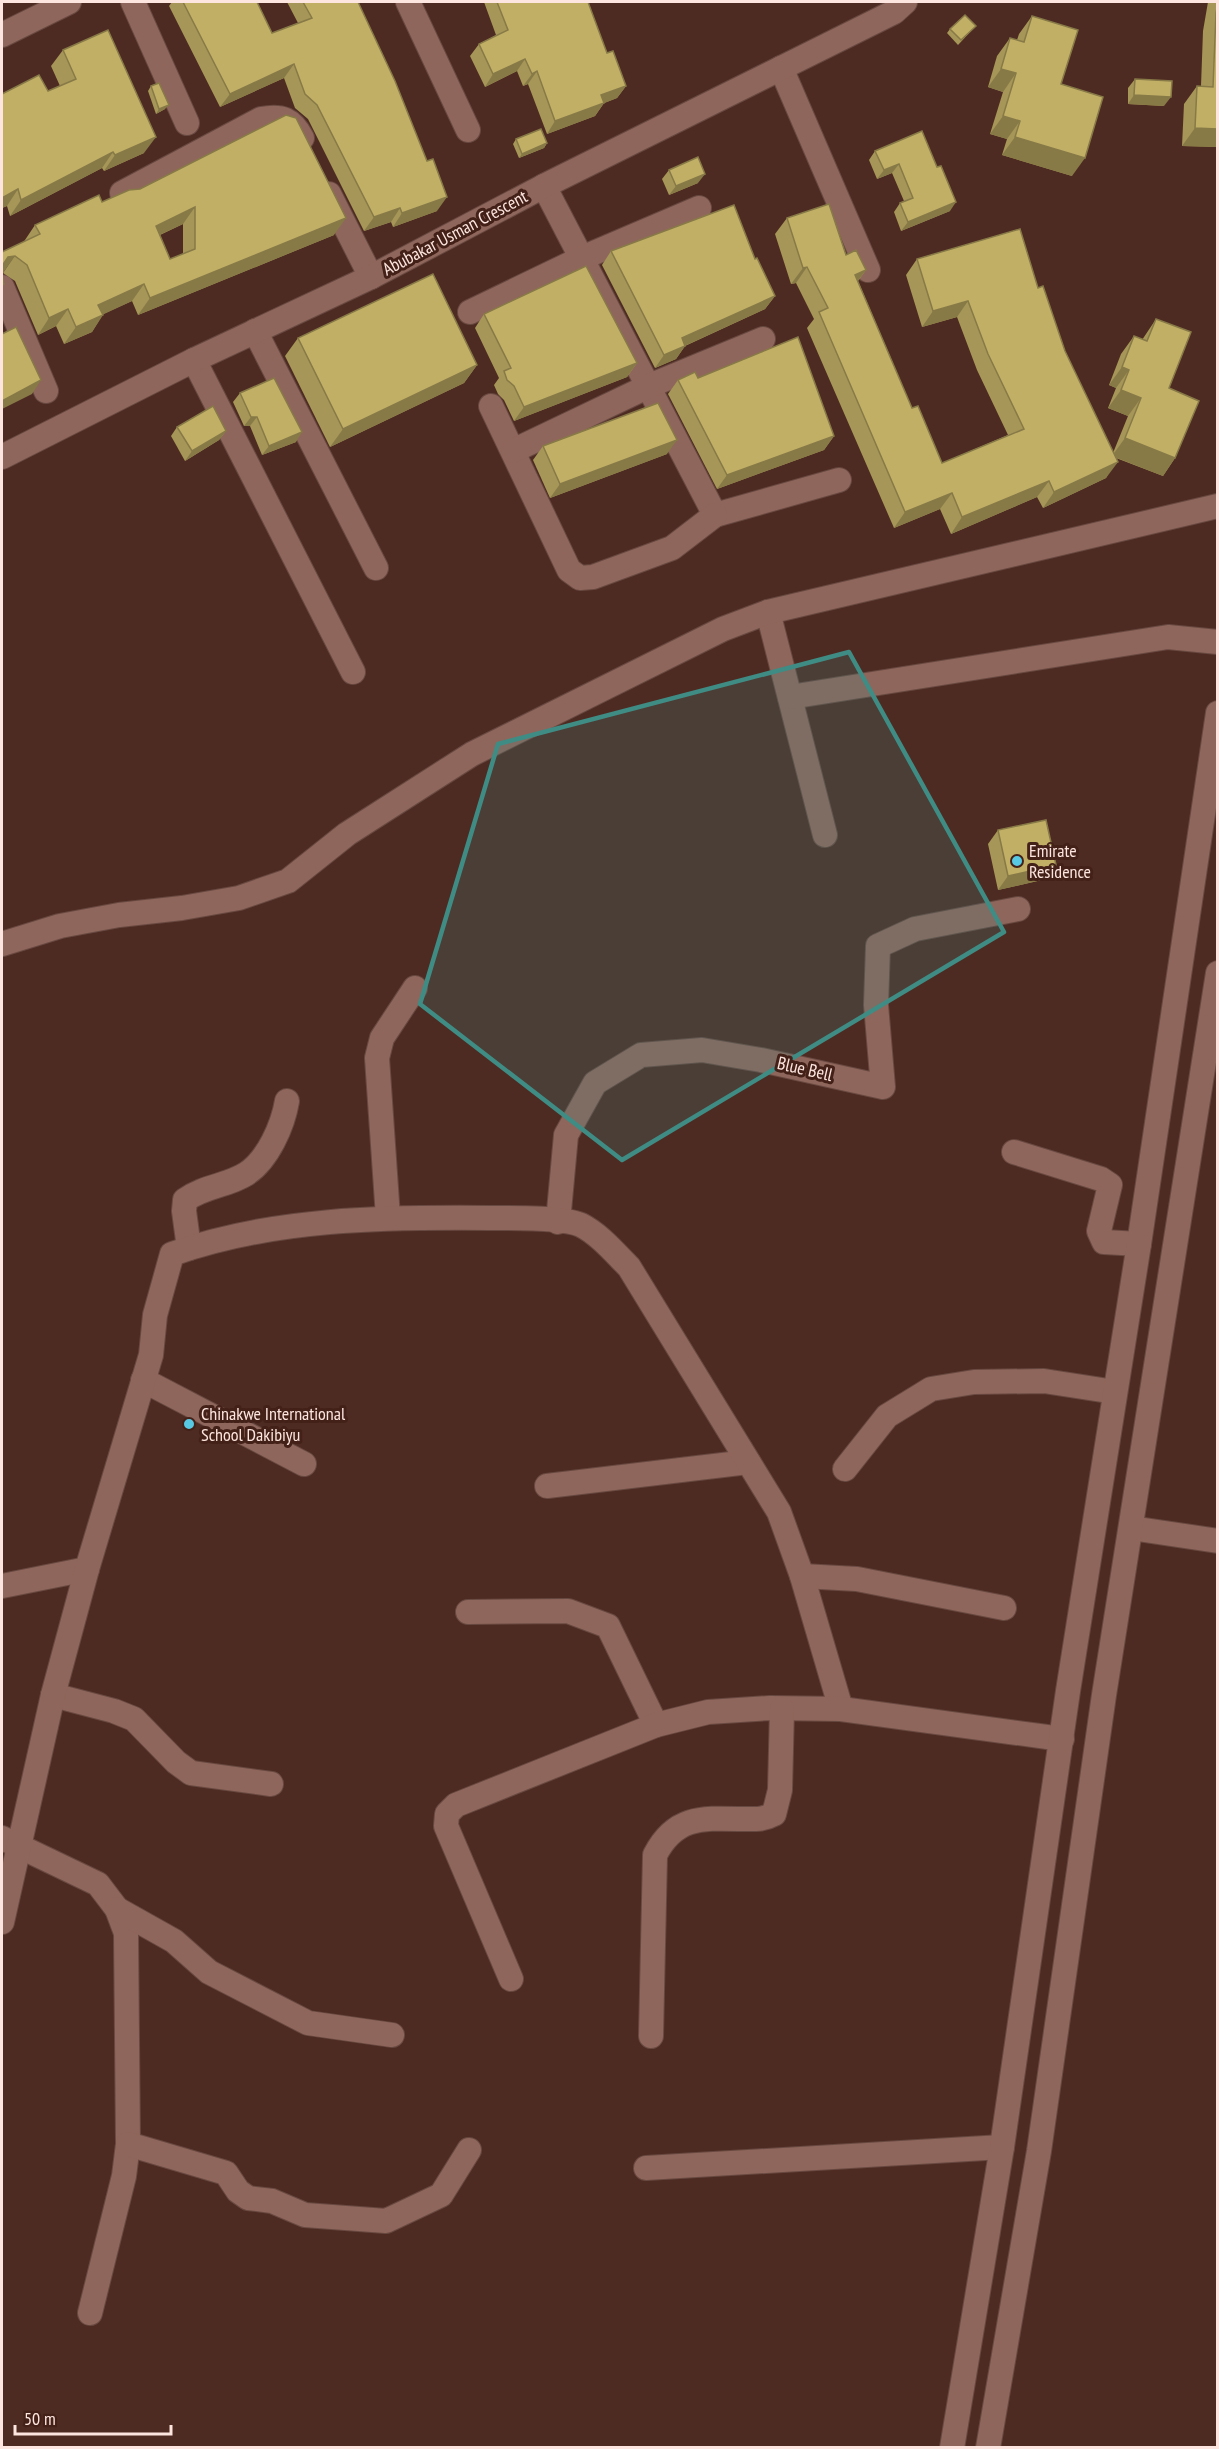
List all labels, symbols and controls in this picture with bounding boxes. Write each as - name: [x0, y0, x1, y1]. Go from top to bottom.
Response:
- street label: Abubakar Usman Crescent: [378, 185, 531, 281]
- place label: Emirate Residence: [1029, 839, 1091, 883]
- marker: Emirate Residence: [1010, 854, 1024, 868]
- street label: Blue Bell: [775, 1051, 836, 1086]
- place label: Chinakwe International School Dakibiyu: [201, 1402, 346, 1446]
- marker: Chinakwe International School Dakibiyu: [182, 1417, 196, 1431]
- scale bar: [15, 2398, 171, 2436]
- text: 50 m: [24, 2407, 56, 2430]

